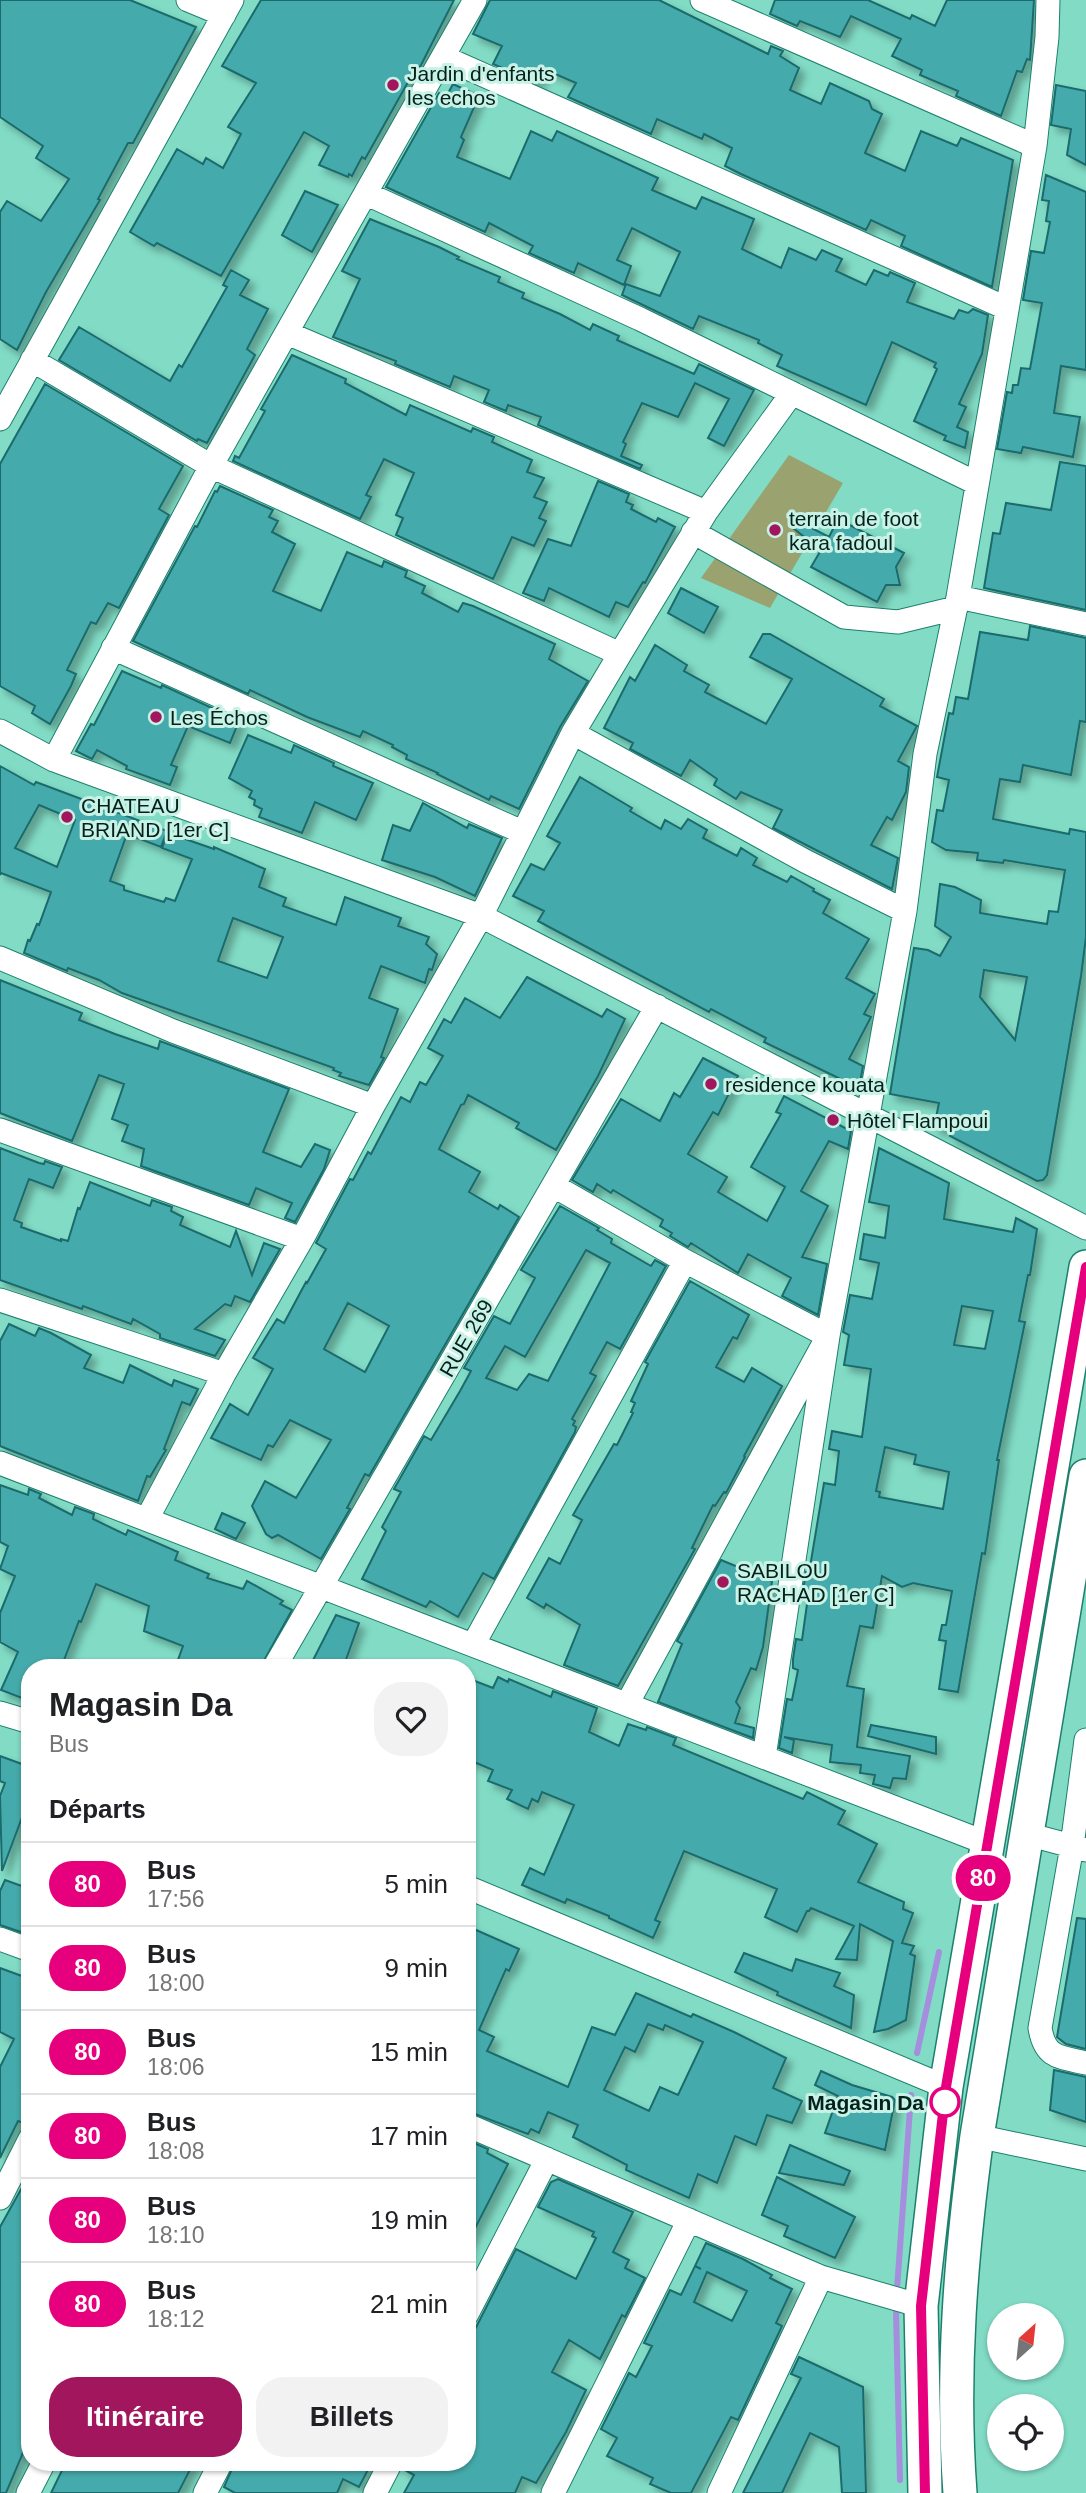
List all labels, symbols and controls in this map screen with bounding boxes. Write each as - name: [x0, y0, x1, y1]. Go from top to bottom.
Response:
- place label: Jardin d'enfants les echos: [407, 62, 555, 109]
- marker: Jardin d'enfants les echos: [385, 77, 401, 93]
- place label: terrain de foot kara fadoul: [789, 507, 919, 554]
- marker: terrain de foot kara fadoul: [767, 522, 783, 538]
- place label: Les Échos: [170, 706, 268, 729]
- marker: Les Échos: [148, 709, 164, 725]
- place label: CHATEAU BRIAND [1er C]: [81, 794, 229, 841]
- marker: CHATEAU BRIAND [1er C]: [59, 809, 75, 825]
- place label: residence kouata: [725, 1073, 885, 1096]
- marker: residence kouata: [703, 1076, 719, 1092]
- place label: Hôtel Flampoui: [847, 1109, 988, 1132]
- marker: Hôtel Flampoui: [825, 1112, 841, 1128]
- street label: RUE 269: [435, 1295, 497, 1381]
- place label: SABILOU RACHAD [1er C]: [737, 1559, 895, 1606]
- marker: SABILOU RACHAD [1er C]: [715, 1574, 731, 1590]
- button: heart: [374, 1682, 448, 1756]
- text: Magasin Da: [49, 1686, 232, 1723]
- text: Bus: [49, 1731, 89, 1757]
- text: Départs: [49, 1794, 146, 1824]
- text: Bus: [147, 1855, 196, 1885]
- line badge: 80: [951, 1855, 1014, 1901]
- text: 80: [970, 1864, 996, 1891]
- text: 5 min: [384, 1869, 448, 1899]
- text: 80: [74, 1870, 101, 1897]
- text: 17:56: [147, 1886, 205, 1912]
- text: Bus: [147, 1939, 196, 1969]
- text: 9 min: [384, 1953, 448, 1983]
- text: 80: [74, 1954, 101, 1981]
- text: 18:00: [147, 1970, 205, 1996]
- text: Bus: [147, 2023, 196, 2053]
- text: 15 min: [370, 2037, 448, 2067]
- text: 80: [74, 2038, 101, 2065]
- text: 18:06: [147, 2054, 205, 2080]
- marker: Magasin Da: [930, 2087, 960, 2117]
- place label: Magasin Da: [807, 2091, 924, 2114]
- text: Bus: [147, 2107, 196, 2137]
- text: 17 min: [370, 2121, 448, 2151]
- text: 80: [74, 2122, 101, 2149]
- text: 18:08: [147, 2138, 205, 2164]
- text: Bus: [147, 2191, 196, 2221]
- text: 19 min: [370, 2205, 448, 2235]
- text: 80: [74, 2206, 101, 2233]
- text: 18:10: [147, 2222, 205, 2248]
- text: Bus: [147, 2275, 196, 2305]
- text: 21 min: [370, 2289, 448, 2319]
- text: 80: [74, 2290, 101, 2317]
- north arrow: [987, 2303, 1064, 2380]
- map controls: [987, 2303, 1064, 2471]
- text: 18:12: [147, 2306, 205, 2332]
- button: Itinéraire: [49, 2377, 242, 2457]
- button: Billets: [256, 2377, 448, 2457]
- button: locate: [987, 2394, 1064, 2471]

